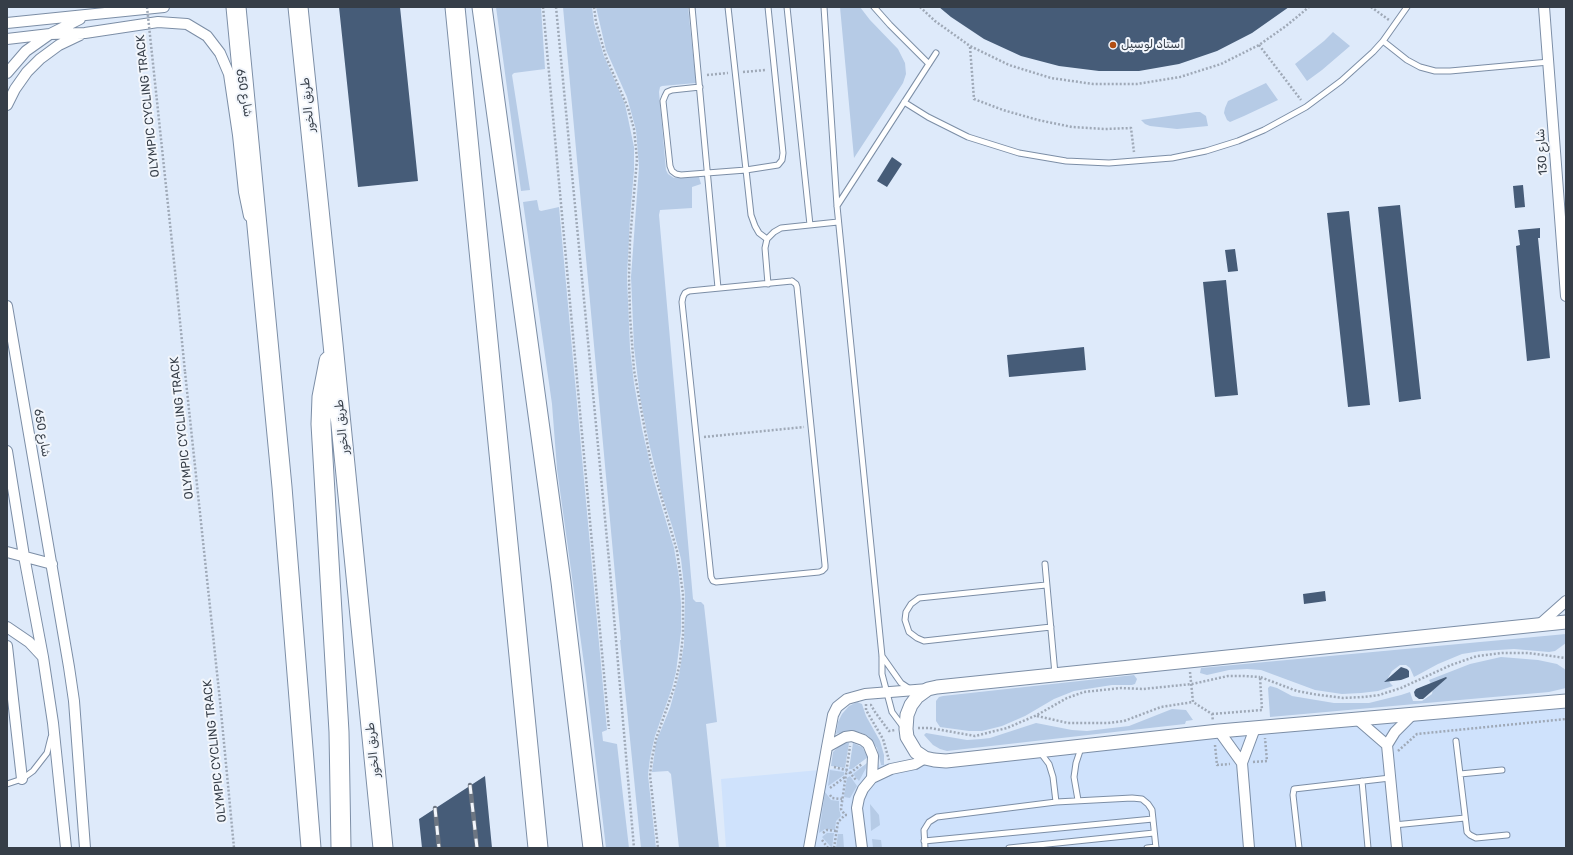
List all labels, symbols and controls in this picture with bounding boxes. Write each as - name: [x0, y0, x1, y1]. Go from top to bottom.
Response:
- street label: OLYMPIC CYCLING TRACK: [133, 34, 163, 178]
- place label: استاد لوسيل: [1121, 38, 1184, 52]
- marker: استاد لوسيل: [1108, 40, 1118, 50]
- street label: شارع 650: [233, 68, 255, 118]
- street label: طريق الخور: [298, 77, 318, 133]
- street label: شارع 130: [1533, 128, 1551, 176]
- street label: OLYMPIC CYCLING TRACK: [167, 356, 197, 500]
- street label: طريق الخور: [332, 399, 352, 455]
- street label: شارع 650: [31, 408, 53, 458]
- street label: OLYMPIC CYCLING TRACK: [200, 679, 230, 823]
- street label: طريق الخور: [363, 722, 383, 778]

